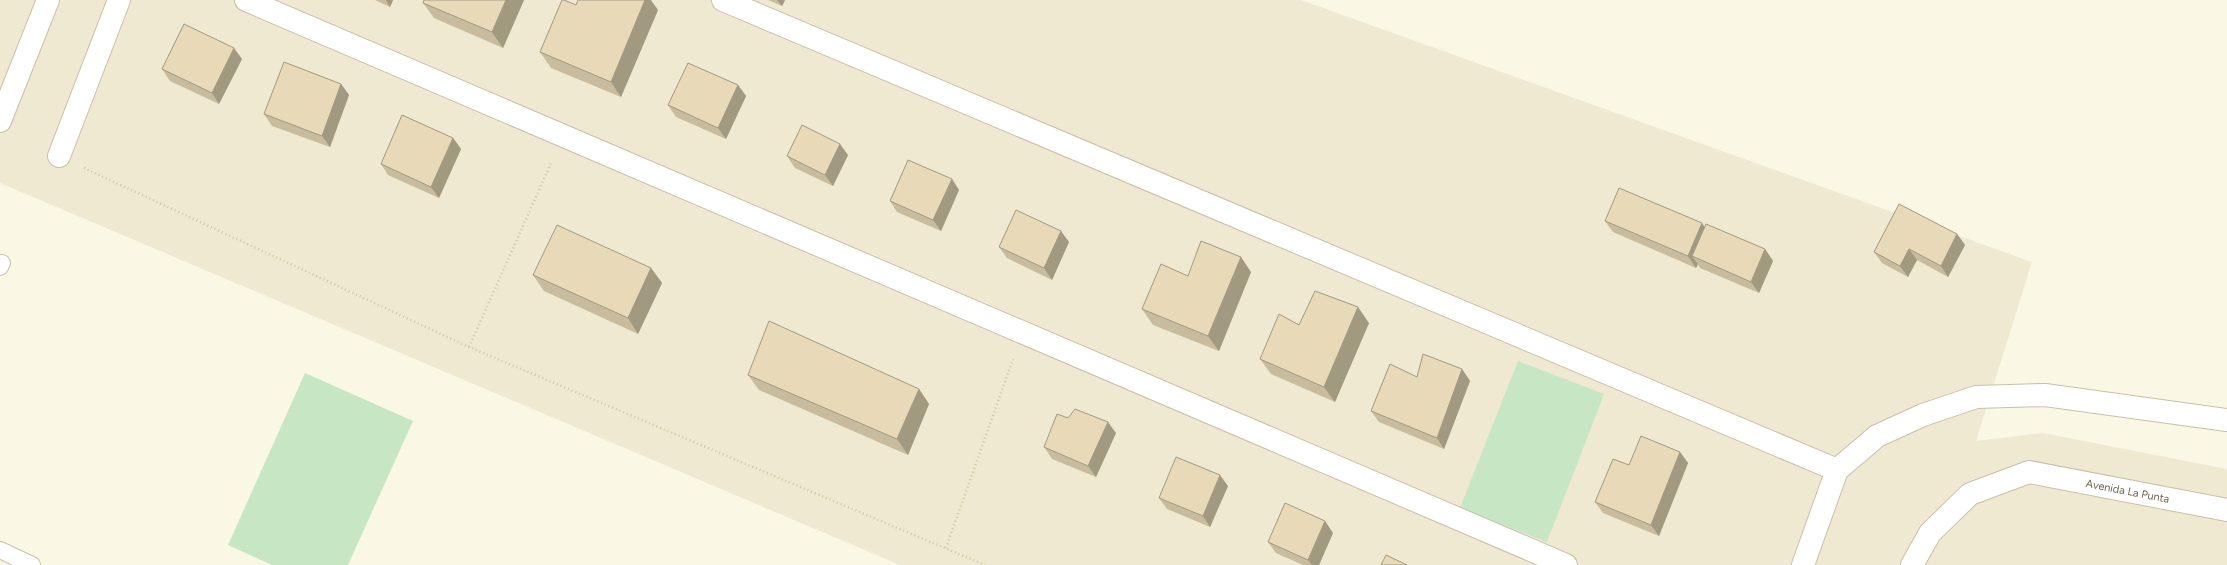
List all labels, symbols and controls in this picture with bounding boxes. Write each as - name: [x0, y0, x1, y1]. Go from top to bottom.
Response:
- street label: Avenida La Punta: [2085, 477, 2171, 505]

